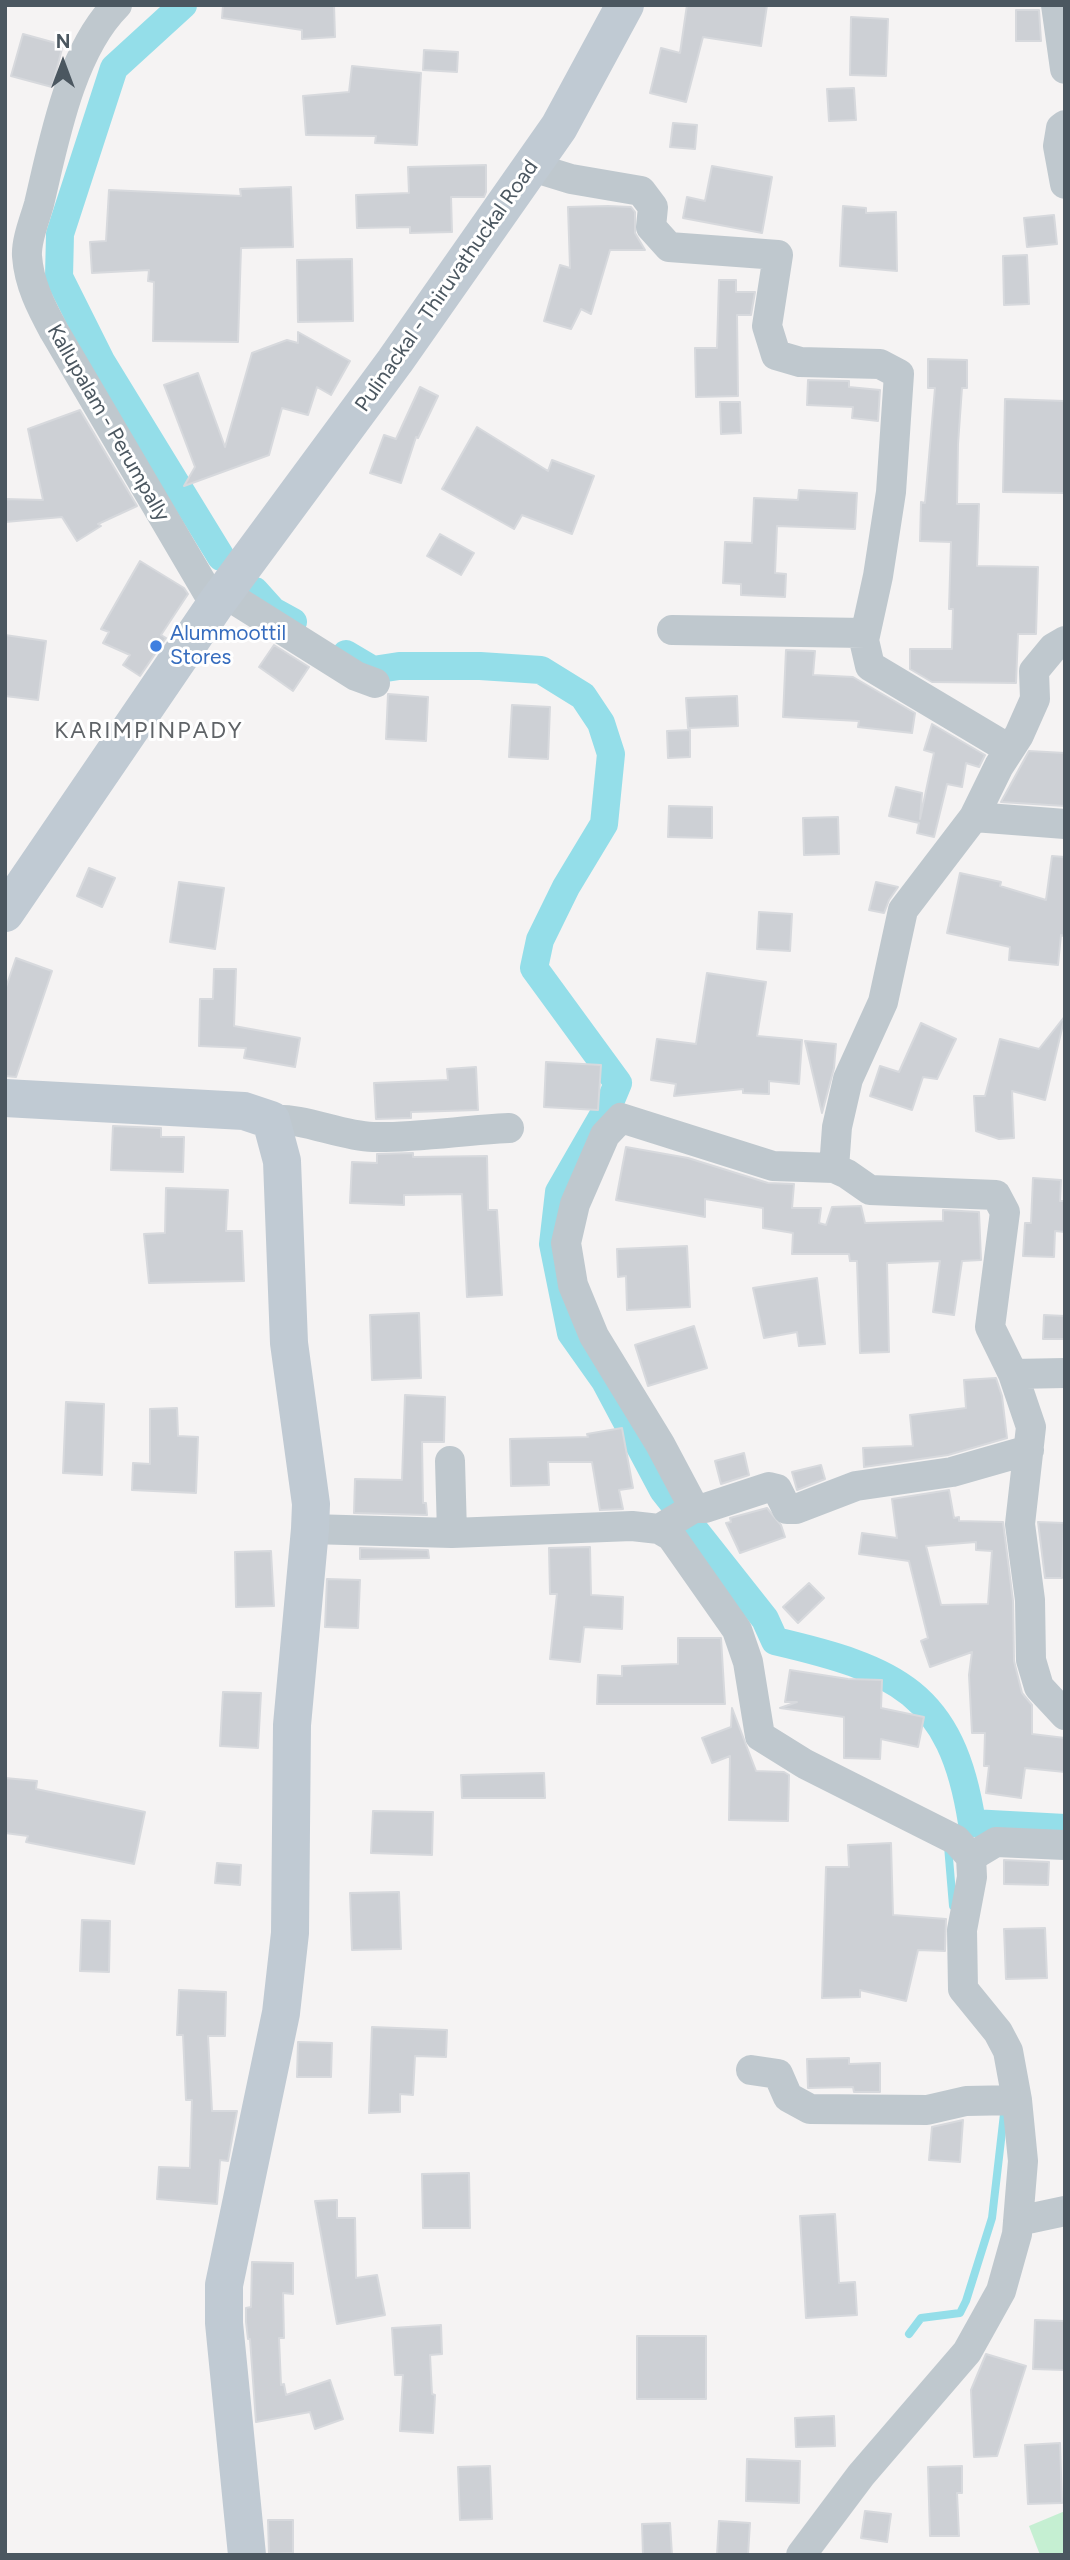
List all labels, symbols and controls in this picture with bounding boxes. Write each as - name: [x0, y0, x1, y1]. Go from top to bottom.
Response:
- north arrow: [28, 28, 98, 98]
- text: N: [56, 30, 70, 53]
- street label: Pulinackal - Thiruvathuckal Road: [350, 155, 544, 417]
- street label: Kallupalam - Perumpally: [41, 320, 175, 526]
- place label: Alummoottil Stores: [170, 621, 286, 671]
- marker: Alummoottil Stores: [148, 638, 164, 654]
- district label: KARIMPINPADY: [56, 717, 242, 745]

